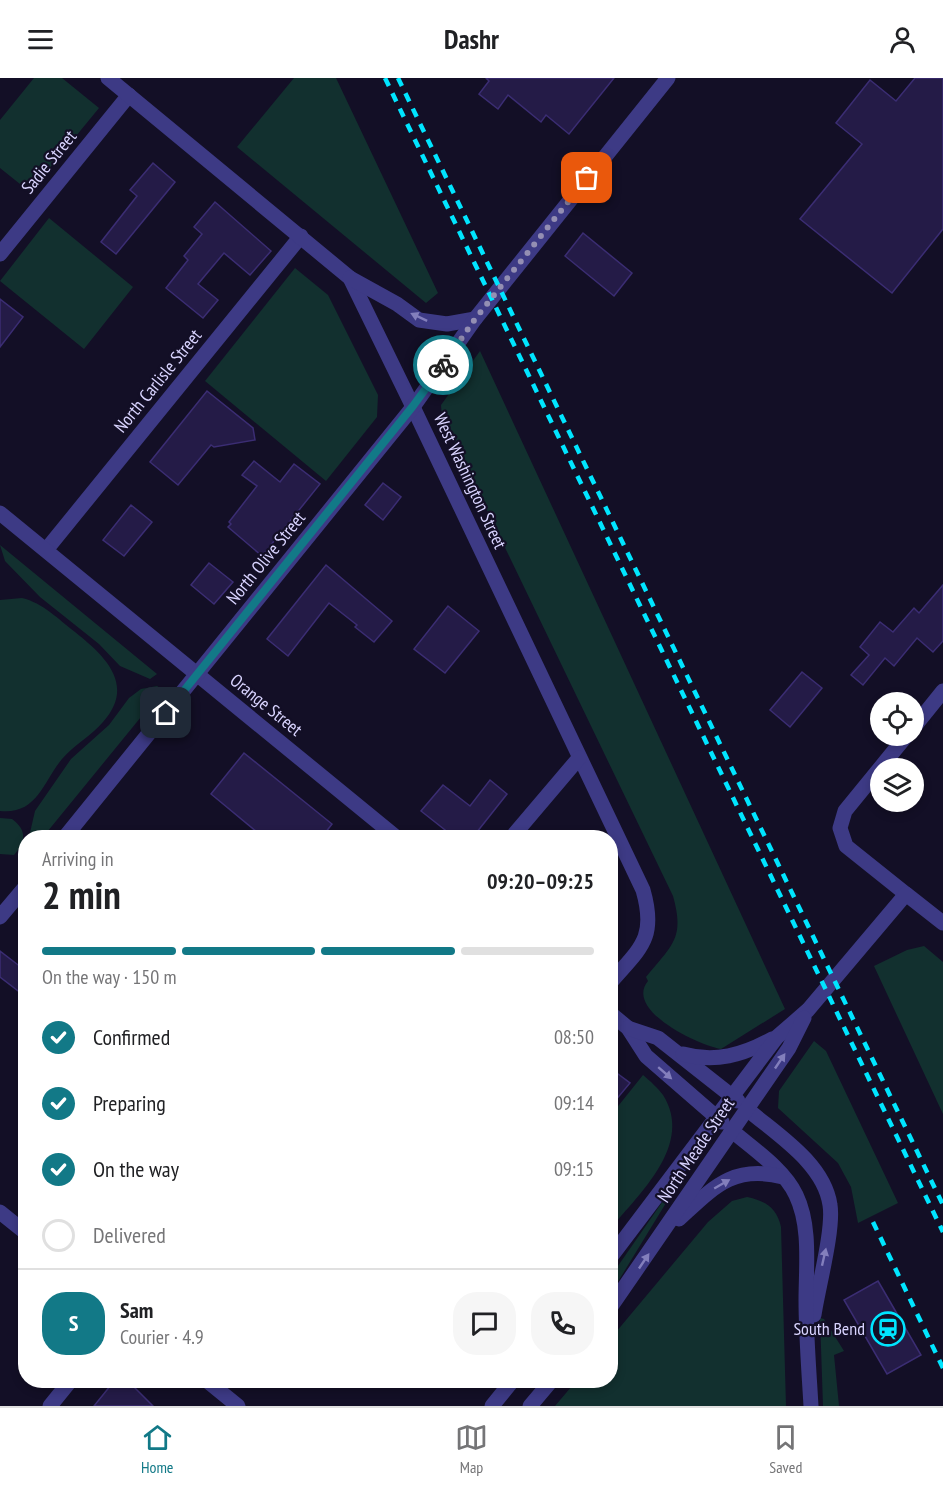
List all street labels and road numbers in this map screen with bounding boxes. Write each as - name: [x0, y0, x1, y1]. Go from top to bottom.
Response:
- street label: Sadie Street: [16, 125, 81, 198]
- street label: North Carlisle Street: [109, 324, 206, 437]
- street label: West Washington Street: [429, 409, 512, 552]
- street label: North Olive Street: [221, 507, 310, 609]
- street label: Orange Street: [226, 669, 307, 741]
- street label: North Meade Street: [652, 1093, 739, 1207]

